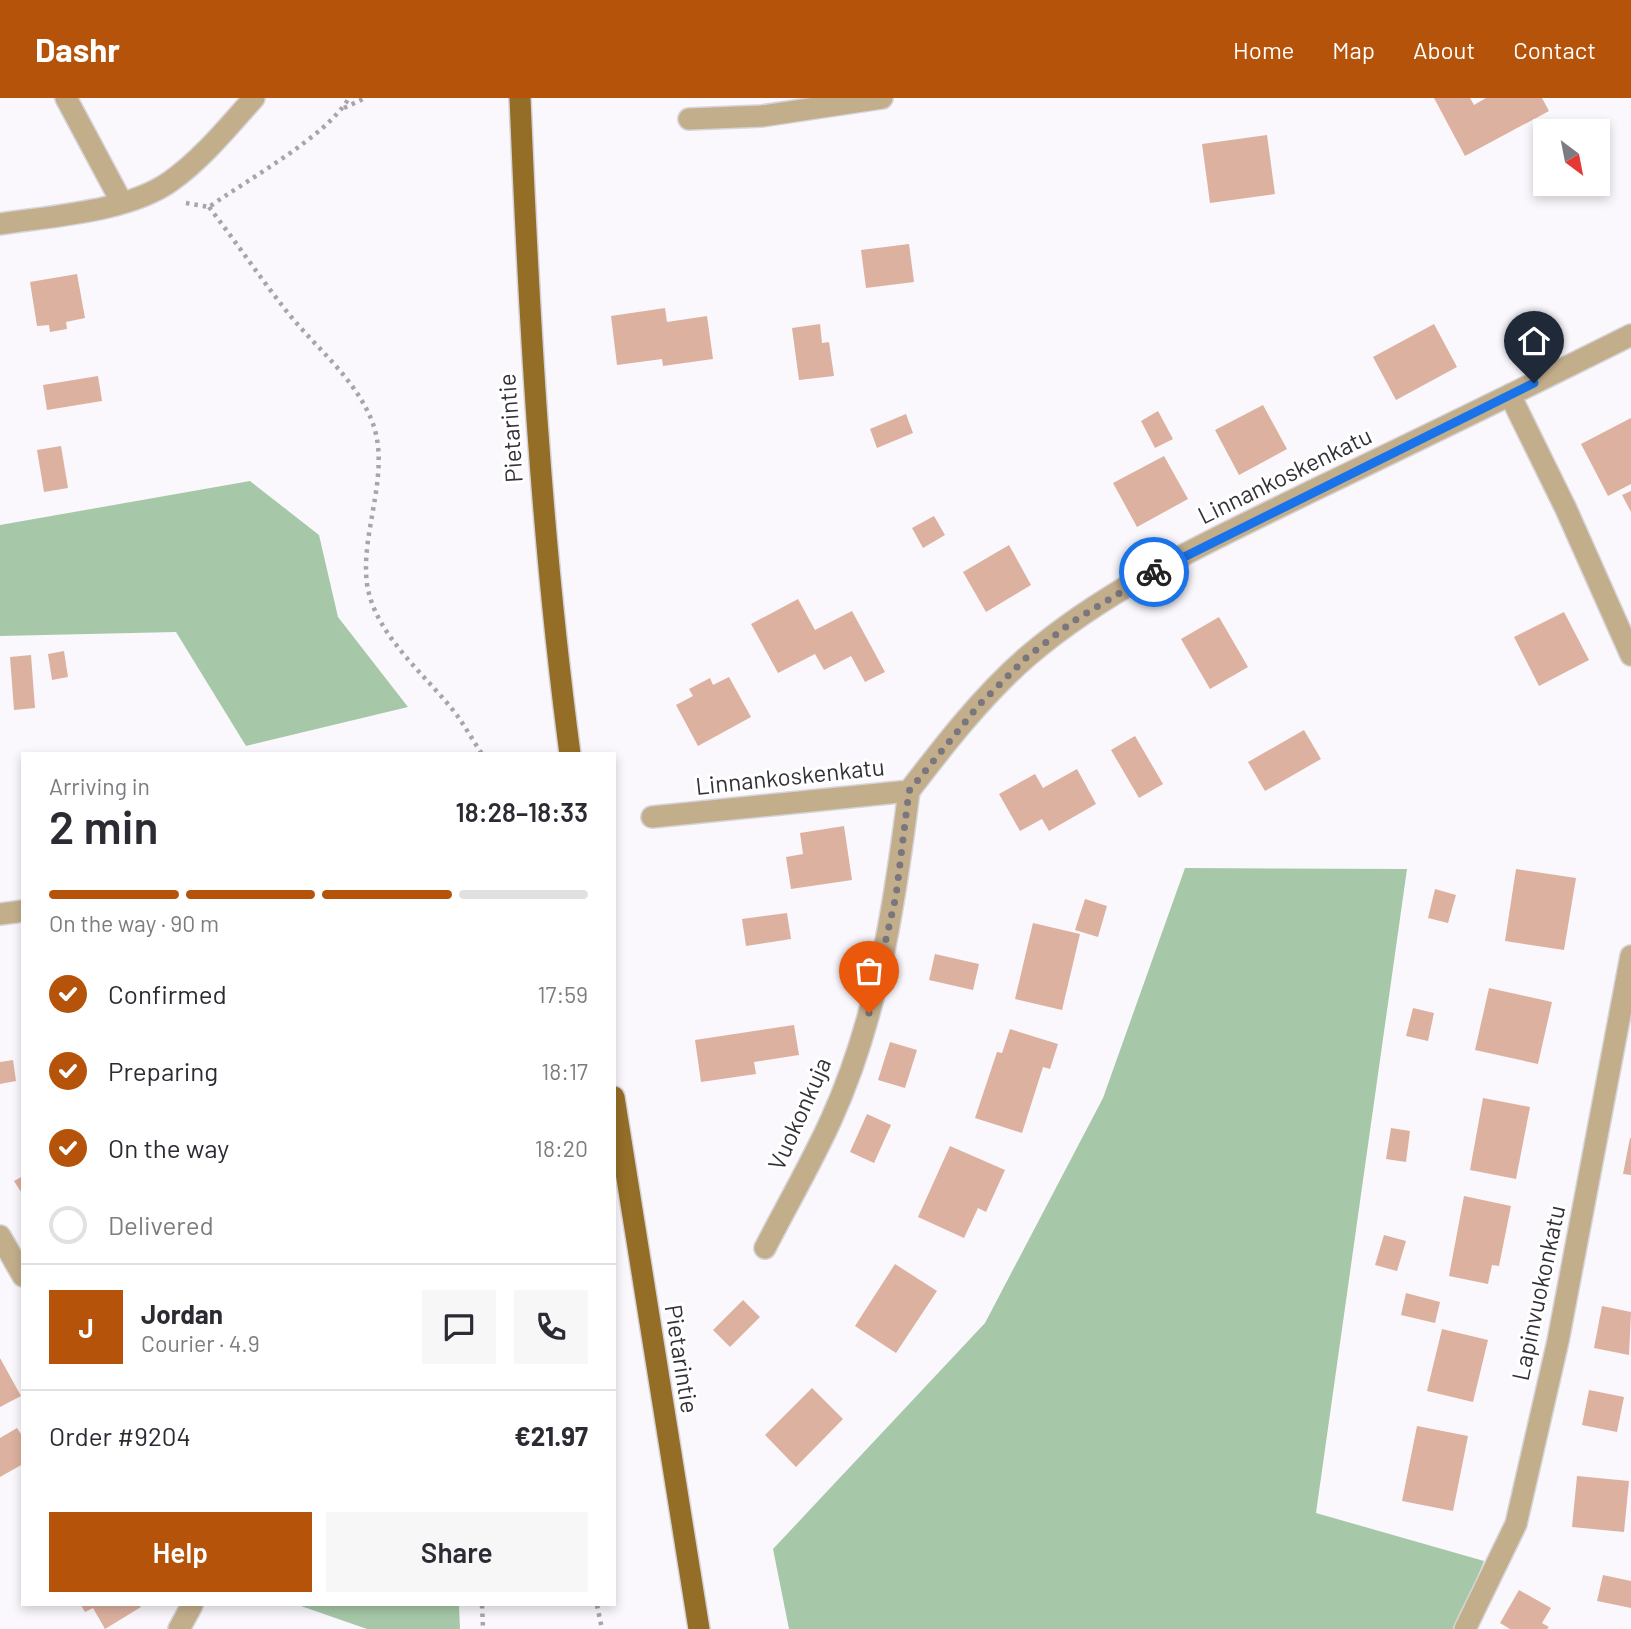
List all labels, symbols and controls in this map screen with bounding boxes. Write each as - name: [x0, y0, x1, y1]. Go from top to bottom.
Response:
- text: Dashr: [35, 29, 120, 69]
- text: Home: [1233, 35, 1294, 64]
- text: Map: [1332, 35, 1375, 64]
- text: About: [1413, 35, 1475, 64]
- text: Contact: [1513, 35, 1596, 64]
- north arrow: [1533, 119, 1610, 196]
- map controls: [1533, 119, 1610, 196]
- pin: [1504, 311, 1564, 383]
- icon: home: [1515, 322, 1553, 360]
- street label: Pietarintie: [491, 373, 528, 484]
- street label: Linnankoskenkatu: [1193, 420, 1376, 529]
- courier: [1119, 537, 1189, 607]
- icon: bike: [1135, 553, 1173, 591]
- street label: Linnankoskenkatu: [694, 751, 886, 800]
- text: Arriving in: [49, 772, 150, 800]
- text: 18:28–18:33: [456, 796, 588, 827]
- text: 2 min: [49, 798, 158, 853]
- text: On the way · 90 m: [49, 909, 219, 937]
- pin: [839, 941, 899, 1013]
- icon: bag: [850, 952, 888, 990]
- icon: check: [49, 975, 87, 1013]
- text: Confirmed: [108, 978, 227, 1009]
- text: 17:59: [537, 980, 588, 1008]
- icon: check: [49, 1052, 87, 1090]
- street label: Vuokonkuja: [761, 1052, 836, 1174]
- text: Preparing: [108, 1055, 218, 1086]
- text: 18:17: [541, 1057, 588, 1085]
- icon: check: [49, 1129, 87, 1167]
- text: On the way: [108, 1132, 229, 1163]
- text: 18:20: [535, 1134, 588, 1162]
- street label: Lapinvuokonkatu: [1505, 1202, 1570, 1383]
- text: Delivered: [108, 1209, 214, 1240]
- button: chat: [422, 1290, 496, 1364]
- button: phone: [514, 1290, 588, 1364]
- text: Jordan: [141, 1298, 223, 1329]
- street label: Pietarintie: [660, 1302, 705, 1415]
- text: J: [78, 1312, 94, 1343]
- text: Courier · 4.9: [141, 1329, 260, 1357]
- text: Order #9204: [49, 1420, 191, 1451]
- text: €21.97: [514, 1420, 588, 1451]
- button: Help: [49, 1512, 312, 1592]
- button: Share: [326, 1512, 588, 1592]

